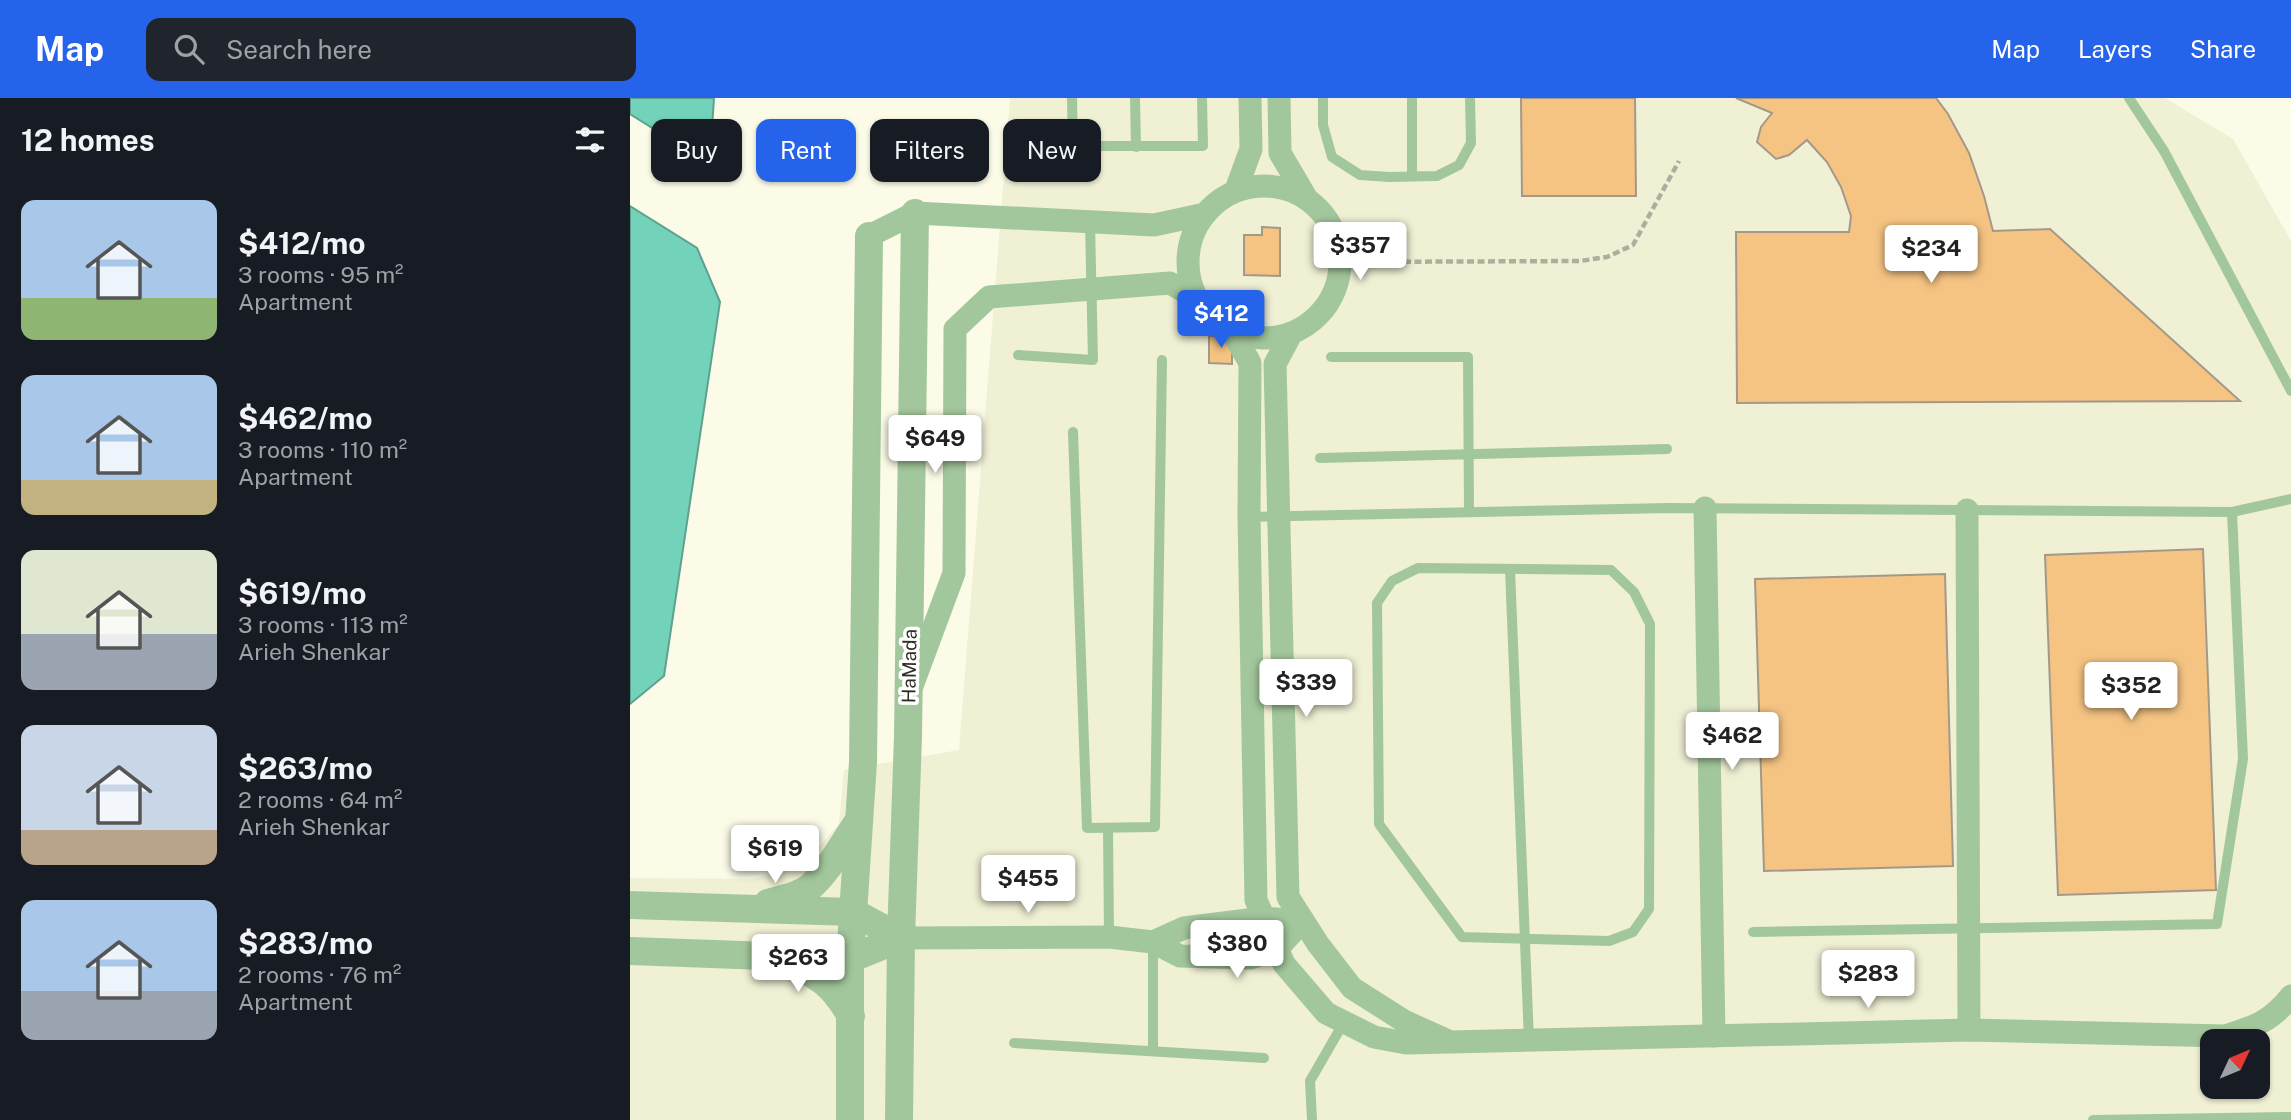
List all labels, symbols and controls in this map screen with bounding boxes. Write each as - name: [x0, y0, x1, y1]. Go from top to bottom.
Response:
- search box: [146, 18, 636, 81]
- text: Map: [35, 30, 104, 68]
- icon: search: [170, 30, 208, 68]
- text: Search here: [226, 34, 372, 65]
- text: Map: [1991, 35, 2040, 63]
- text: Layers: [2078, 35, 2152, 63]
- text: Share: [2190, 35, 2256, 63]
- chip: Buy: [651, 119, 742, 182]
- chip: Rent: [756, 119, 856, 182]
- chip: Filters: [870, 119, 989, 182]
- chip: New: [1003, 119, 1101, 182]
- icon: filters: [571, 121, 609, 159]
- text: 12 homes: [21, 122, 155, 158]
- pin: $357: [1319, 222, 1401, 282]
- text: $412/mo: [238, 225, 366, 261]
- pin: $234: [1890, 226, 1972, 285]
- icon: home: [77, 228, 161, 312]
- text: $357: [1330, 231, 1390, 258]
- text: $234: [1901, 234, 1961, 261]
- text: 3 rooms · 95 m²: [238, 261, 404, 288]
- text: Apartment: [238, 288, 353, 315]
- pin: $412: [1180, 290, 1262, 350]
- text: $412: [1193, 299, 1249, 326]
- text: $462/mo: [238, 400, 373, 436]
- icon: home: [77, 403, 161, 487]
- pin: $649: [894, 416, 976, 475]
- text: $649: [904, 424, 966, 451]
- text: 3 rooms · 110 m²: [238, 436, 407, 463]
- text: Apartment: [238, 463, 353, 490]
- text: $619/mo: [238, 575, 366, 611]
- icon: home: [77, 578, 161, 662]
- text: 3 rooms · 113 m²: [238, 611, 408, 638]
- street label: HaMada: [897, 629, 921, 703]
- text: Arieh Shenkar: [238, 638, 390, 665]
- pin: $339: [1265, 660, 1347, 719]
- pin: $352: [2090, 662, 2172, 722]
- text: $339: [1275, 668, 1337, 695]
- text: $352: [2100, 671, 2162, 698]
- pin: $462: [1691, 712, 1773, 772]
- text: $462: [1702, 721, 1762, 748]
- text: $263/mo: [238, 750, 373, 786]
- icon: home: [77, 753, 161, 837]
- text: 2 rooms · 64 m²: [238, 786, 402, 813]
- text: Arieh Shenkar: [238, 813, 390, 840]
- pin: $619: [734, 826, 816, 885]
- text: $619: [747, 834, 803, 861]
- pin: $455: [987, 856, 1069, 915]
- text: $455: [997, 864, 1059, 891]
- pin: $380: [1196, 920, 1278, 980]
- text: $283/mo: [238, 925, 373, 961]
- icon: home: [77, 928, 161, 1012]
- text: $380: [1206, 929, 1268, 956]
- pin: $263: [757, 934, 839, 994]
- text: $263: [768, 943, 828, 970]
- pin: $283: [1827, 950, 1909, 1010]
- text: $283: [1838, 959, 1898, 986]
- text: 2 rooms · 76 m²: [238, 961, 401, 988]
- text: Apartment: [238, 988, 353, 1015]
- north arrow: [2200, 1029, 2270, 1099]
- map controls: [2200, 1029, 2270, 1099]

